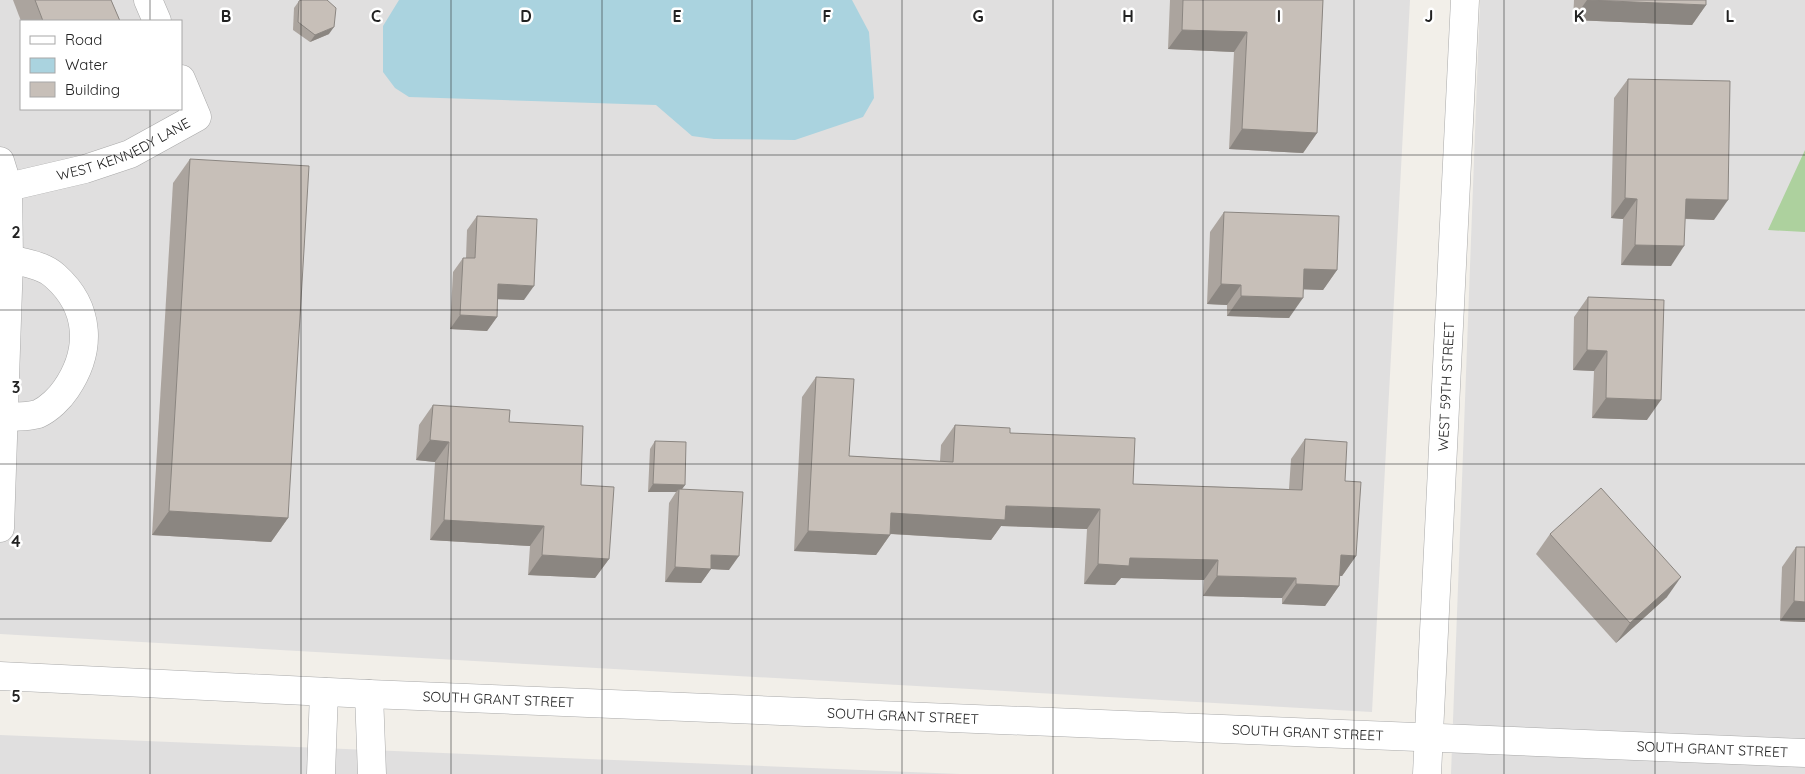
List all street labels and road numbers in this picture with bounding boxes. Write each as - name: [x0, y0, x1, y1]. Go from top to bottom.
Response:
- street label: WEST KENNEDY LANE: [55, 114, 193, 184]
- street label: WEST 59TH STREET: [1434, 321, 1458, 452]
- street label: SOUTH GRANT STREET: [422, 687, 575, 711]
- street label: SOUTH GRANT STREET: [827, 704, 979, 728]
- street label: SOUTH GRANT STREET: [1232, 720, 1384, 745]
- street label: SOUTH GRANT STREET: [1636, 737, 1789, 761]

